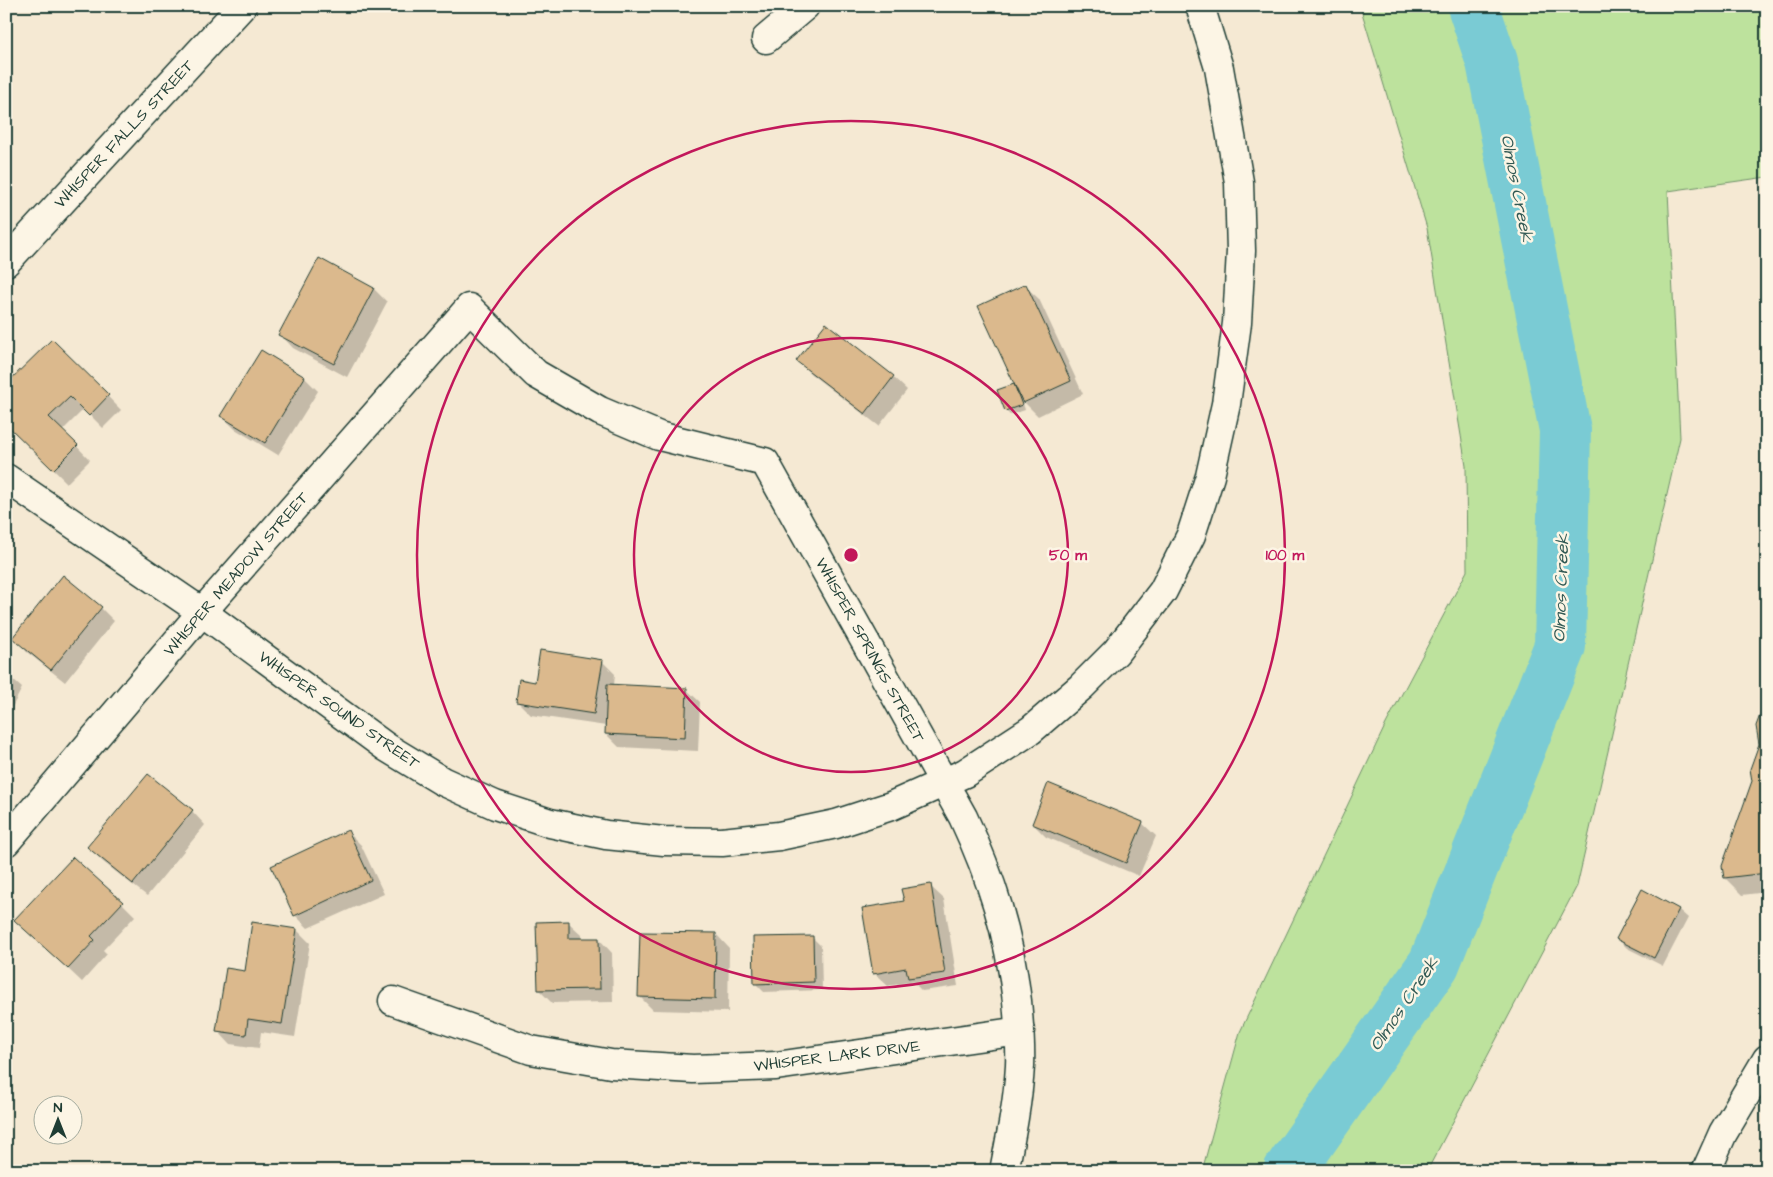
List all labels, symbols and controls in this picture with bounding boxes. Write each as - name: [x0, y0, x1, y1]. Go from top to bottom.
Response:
- street label: WHISPER FALLS STREET: [49, 55, 199, 213]
- water label: Olmos Creek: [1494, 132, 1540, 245]
- street label: WHISPER MEADOW STREET: [158, 487, 314, 661]
- water label: Olmos Creek: [1547, 532, 1575, 643]
- text: 50 m: [1049, 545, 1087, 566]
- text: 100 m: [1266, 545, 1305, 566]
- centre of rings: [842, 546, 860, 564]
- street label: WHISPER SPRINGS STREET: [810, 554, 930, 746]
- street label: WHISPER SOUND STREET: [254, 646, 424, 774]
- water label: Olmos Creek: [1363, 951, 1445, 1056]
- street label: WHISPER LARK DRIVE: [753, 1035, 922, 1077]
- north arrow: [32, 1094, 82, 1144]
- text: N: [54, 1098, 63, 1118]

